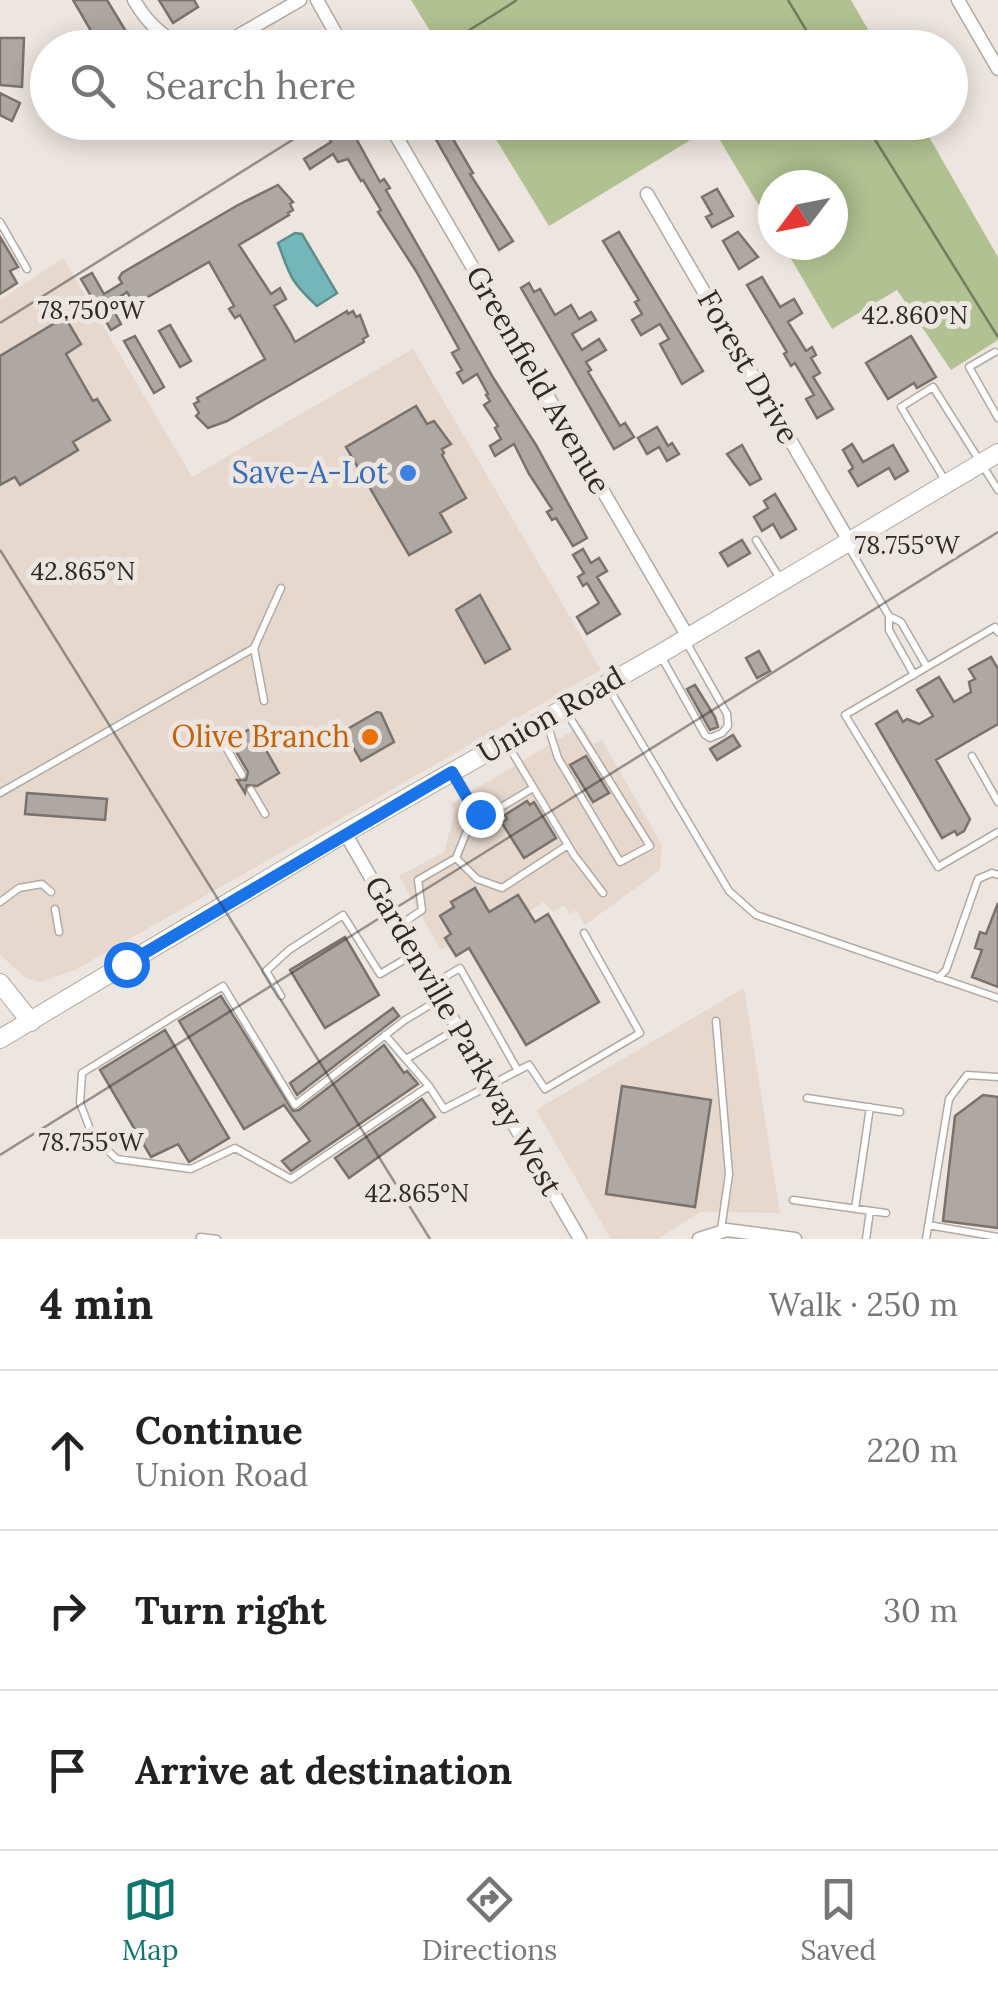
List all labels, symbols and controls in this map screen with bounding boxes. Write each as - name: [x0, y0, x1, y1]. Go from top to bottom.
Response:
- search box: [30, 30, 968, 140]
- icon: search: [65, 58, 120, 113]
- text: Search here: [145, 61, 356, 109]
- north arrow: [758, 170, 848, 260]
- street label: Greenfield Avenue: [458, 259, 620, 500]
- street label: Forest Drive: [690, 283, 808, 450]
- text: 78.750°W: [38, 294, 145, 326]
- text: 42.860°N: [862, 299, 968, 331]
- place label: Save-A-Lot: [232, 453, 388, 491]
- marker: Save-A-Lot: [397, 462, 419, 484]
- text: 78.755°W: [855, 529, 960, 561]
- text: 42.865°N: [31, 555, 135, 587]
- street label: Union Road: [471, 657, 630, 771]
- place label: Olive Branch: [172, 717, 350, 755]
- marker: Olive Branch: [359, 726, 381, 748]
- route end: [458, 792, 504, 838]
- street label: Gardenville Parkway West: [356, 869, 571, 1203]
- route start: [104, 942, 150, 988]
- text: 78.755°W: [39, 1126, 144, 1158]
- text: 42.865°N: [365, 1177, 469, 1209]
- text: 4 min: [40, 1277, 153, 1331]
- text: Walk · 250 m: [769, 1284, 958, 1325]
- text: Continue: [135, 1406, 303, 1454]
- icon: ahead: [40, 1423, 95, 1478]
- text: 220 m: [867, 1430, 958, 1471]
- text: Union Road: [135, 1454, 308, 1495]
- icon: right: [40, 1583, 95, 1638]
- text: Turn right: [135, 1586, 326, 1634]
- text: 30 m: [883, 1590, 958, 1631]
- icon: arrive: [40, 1743, 95, 1798]
- text: Arrive at destination: [135, 1746, 512, 1794]
- tab: Map: [122, 1872, 179, 1968]
- tab: Directions: [422, 1872, 557, 1968]
- tab: Saved: [801, 1872, 876, 1968]

